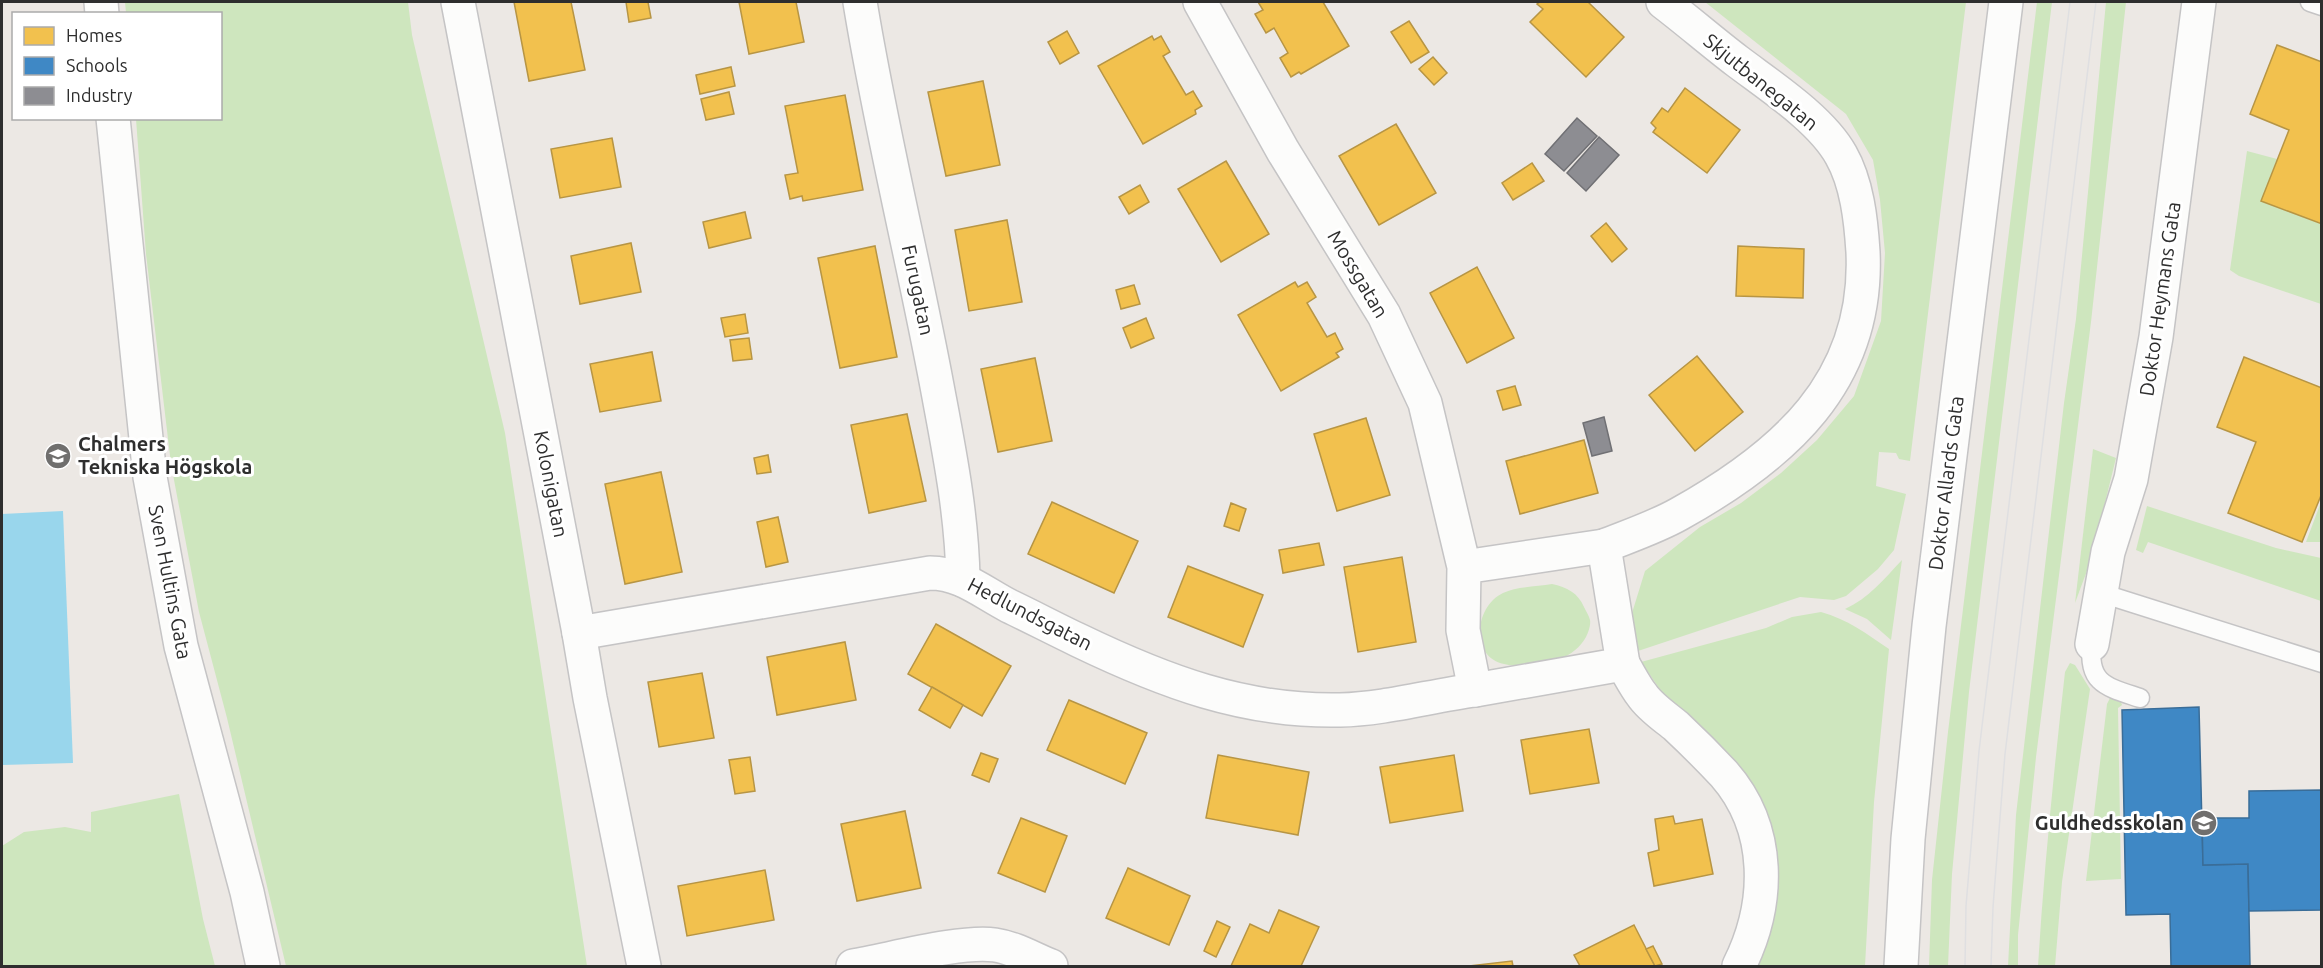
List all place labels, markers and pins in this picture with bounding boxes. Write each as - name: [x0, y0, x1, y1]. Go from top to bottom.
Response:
- place label: Chalmers Tekniska Högskola: [78, 432, 252, 478]
- school or university icon: Chalmers Tekniska Högskola: [43, 441, 73, 471]
- school or university icon: Guldhedsskolan: [2189, 808, 2219, 838]
- place label: Guldhedsskolan: [2035, 811, 2184, 834]

